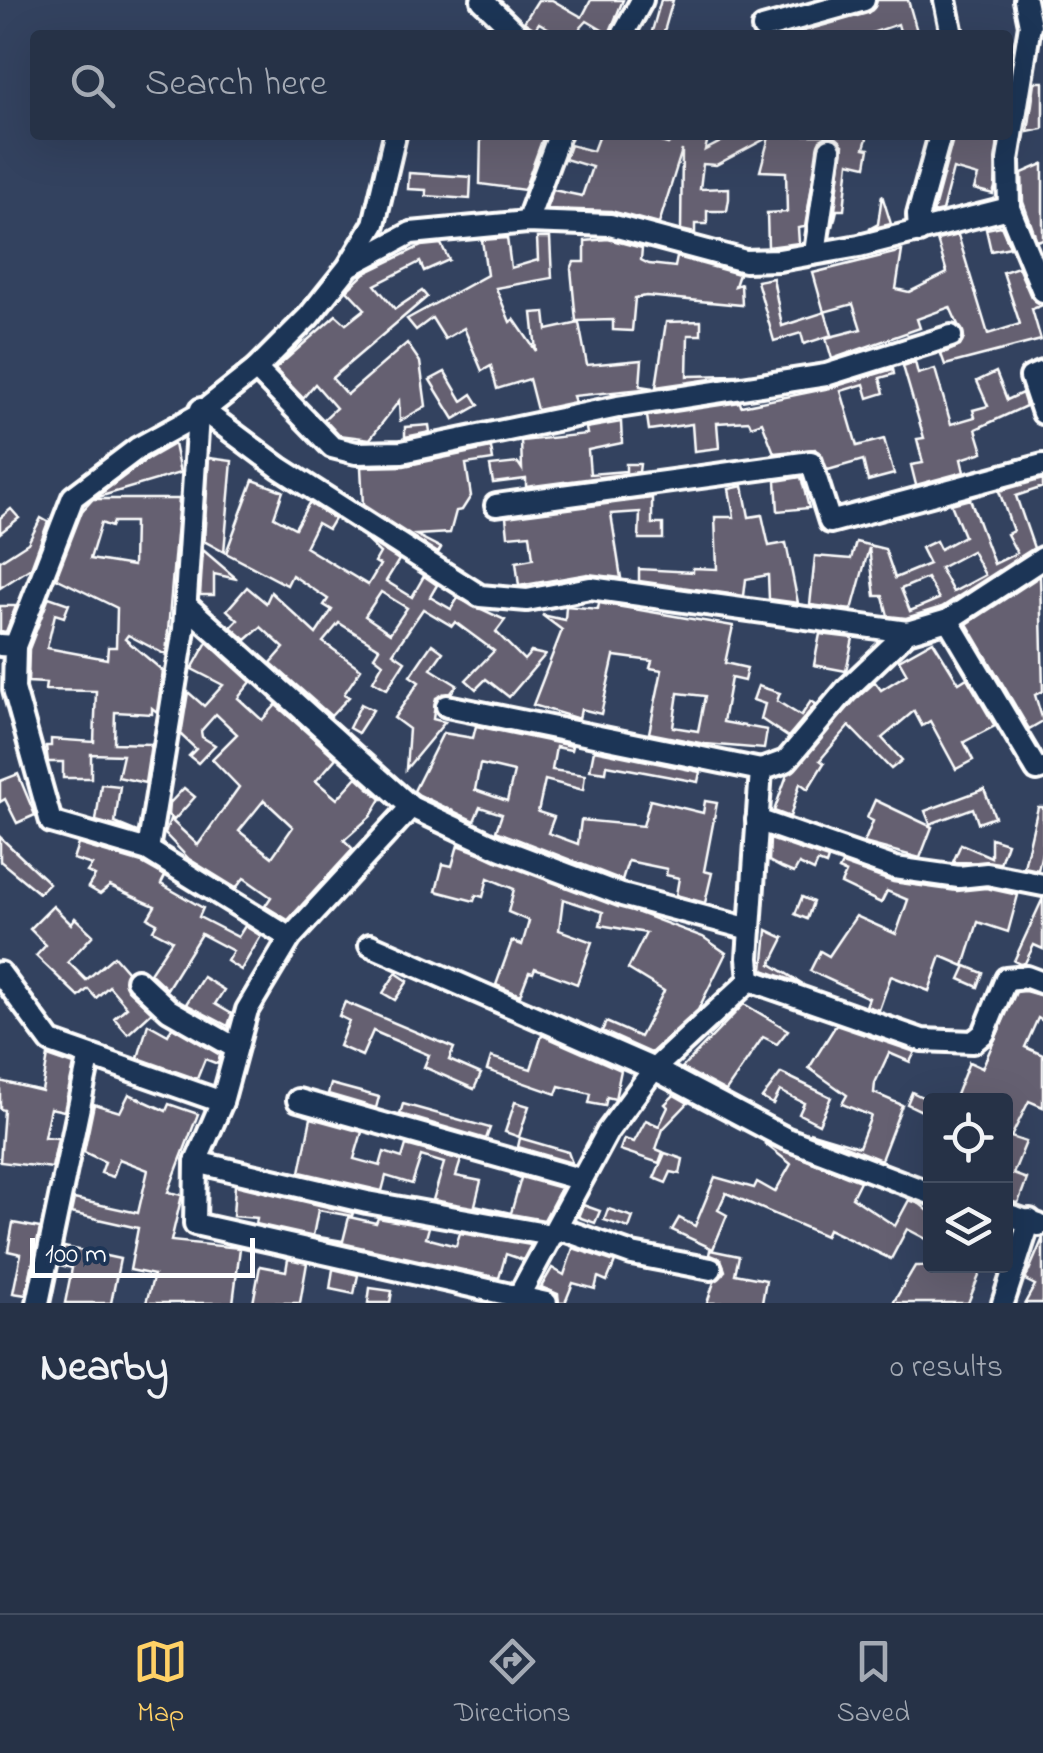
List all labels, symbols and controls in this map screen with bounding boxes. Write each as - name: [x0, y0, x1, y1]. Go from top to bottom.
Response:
- search box: [30, 30, 1013, 140]
- text: Search here: [145, 57, 327, 113]
- icon: search: [65, 58, 120, 113]
- map controls: [923, 1093, 1013, 1273]
- button: locate: [923, 1093, 1013, 1183]
- button: layers: [923, 1183, 1013, 1273]
- scale bar: [30, 1233, 255, 1278]
- text: 100 m: [45, 1235, 107, 1276]
- text: Nearby: [40, 1338, 168, 1399]
- text: 0 results: [890, 1345, 1003, 1392]
- tab: Map: [133, 1634, 188, 1735]
- tab: Directions: [454, 1634, 571, 1735]
- tab: Saved: [837, 1634, 910, 1735]

